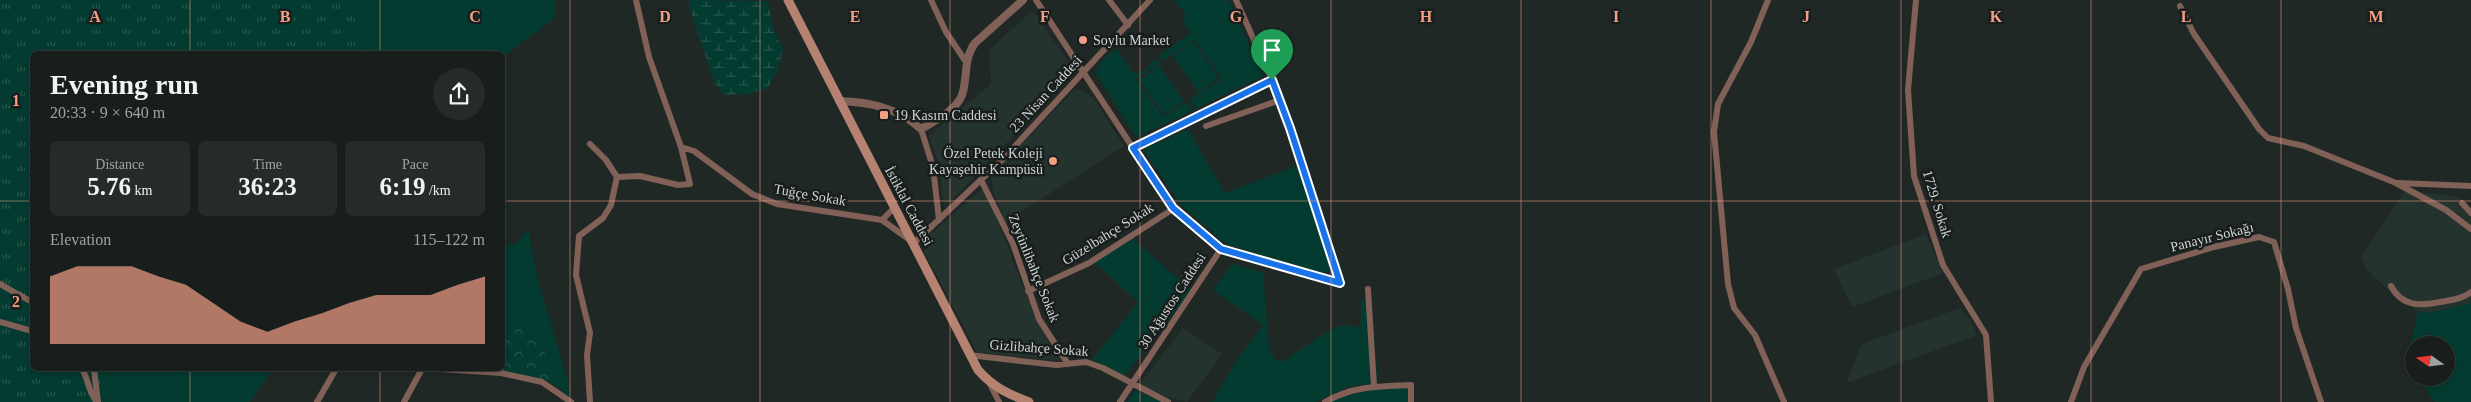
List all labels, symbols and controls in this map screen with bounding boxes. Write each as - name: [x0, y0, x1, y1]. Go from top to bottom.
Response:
- text: A: [89, 8, 101, 25]
- text: B: [280, 8, 291, 25]
- text: C: [469, 8, 481, 25]
- text: D: [659, 8, 671, 25]
- text: E: [850, 8, 860, 25]
- text: F: [1040, 8, 1050, 25]
- text: G: [1230, 8, 1243, 25]
- text: H: [1420, 8, 1433, 25]
- text: I: [1613, 8, 1619, 25]
- text: J: [1802, 8, 1810, 25]
- text: K: [1990, 8, 2003, 25]
- text: L: [2181, 8, 2191, 25]
- text: M: [2368, 8, 2384, 25]
- pin: [1251, 29, 1293, 80]
- place label: Soylu Market: [1093, 33, 1170, 48]
- marker: Soylu Market: [1077, 34, 1089, 46]
- icon: arrive: [1258, 36, 1286, 64]
- street label: 23 Nisan Caddesi: [1007, 53, 1085, 135]
- button: share: [433, 68, 485, 120]
- text: Evening run: [50, 69, 199, 100]
- text: 1: [12, 92, 20, 109]
- text: 20:33 · 9 × 640 m: [50, 104, 165, 121]
- place label: 19 Kasım Caddesi: [894, 108, 997, 123]
- marker: 19 Kasım Caddesi: [878, 109, 890, 121]
- place label: Özel Petek Koleji Kayaşehir Kampüsü: [929, 145, 1043, 177]
- marker: Özel Petek Koleji Kayaşehir Kampüsü: [1047, 155, 1059, 167]
- text: Distance: [95, 157, 144, 172]
- text: Time: [253, 157, 282, 172]
- text: Pace: [402, 157, 428, 172]
- street label: İstiklal Caddesi: [882, 164, 936, 248]
- street label: 1729. Sokak: [1920, 168, 1954, 240]
- text: 5.76: [87, 173, 131, 200]
- text: 36:23: [238, 173, 297, 200]
- text: 6:19: [380, 173, 425, 200]
- street label: Tuğçe Sokak: [773, 181, 847, 209]
- text: km: [131, 183, 152, 198]
- text: /km: [425, 183, 451, 198]
- street label: Güzelbahçe Sokak: [1060, 200, 1156, 268]
- street label: Zeytinlibahçe Sokak: [1005, 212, 1063, 324]
- street label: Panayır Sokağı: [2169, 219, 2255, 255]
- text: Elevation: [50, 231, 111, 248]
- text: 115–122 m: [413, 231, 485, 248]
- street label: 30 Ağustos Caddesi: [1135, 250, 1209, 352]
- text: 2: [12, 293, 20, 310]
- north arrow: [2405, 336, 2455, 386]
- map controls: [2405, 336, 2455, 386]
- street label: Gizlibahçe Sokak: [989, 337, 1089, 359]

